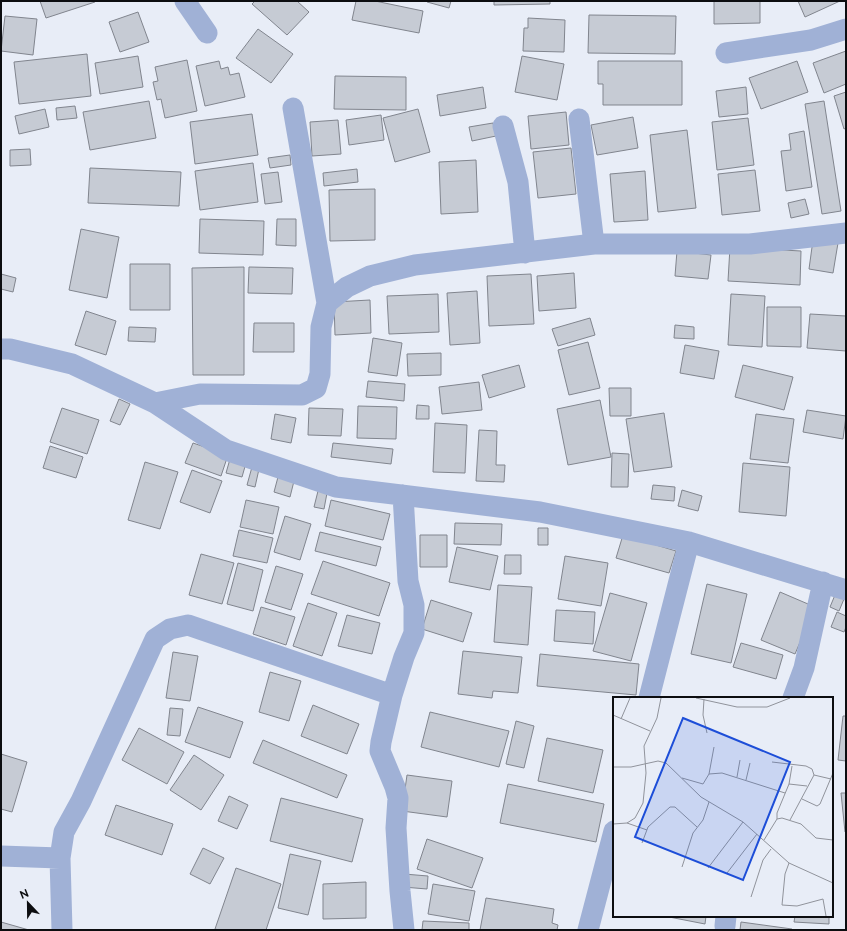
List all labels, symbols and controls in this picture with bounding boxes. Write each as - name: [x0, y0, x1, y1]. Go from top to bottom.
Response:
- inset map: [613, 697, 833, 917]
- north arrow: [8, 883, 48, 923]
- text: N: [18, 887, 31, 902]

